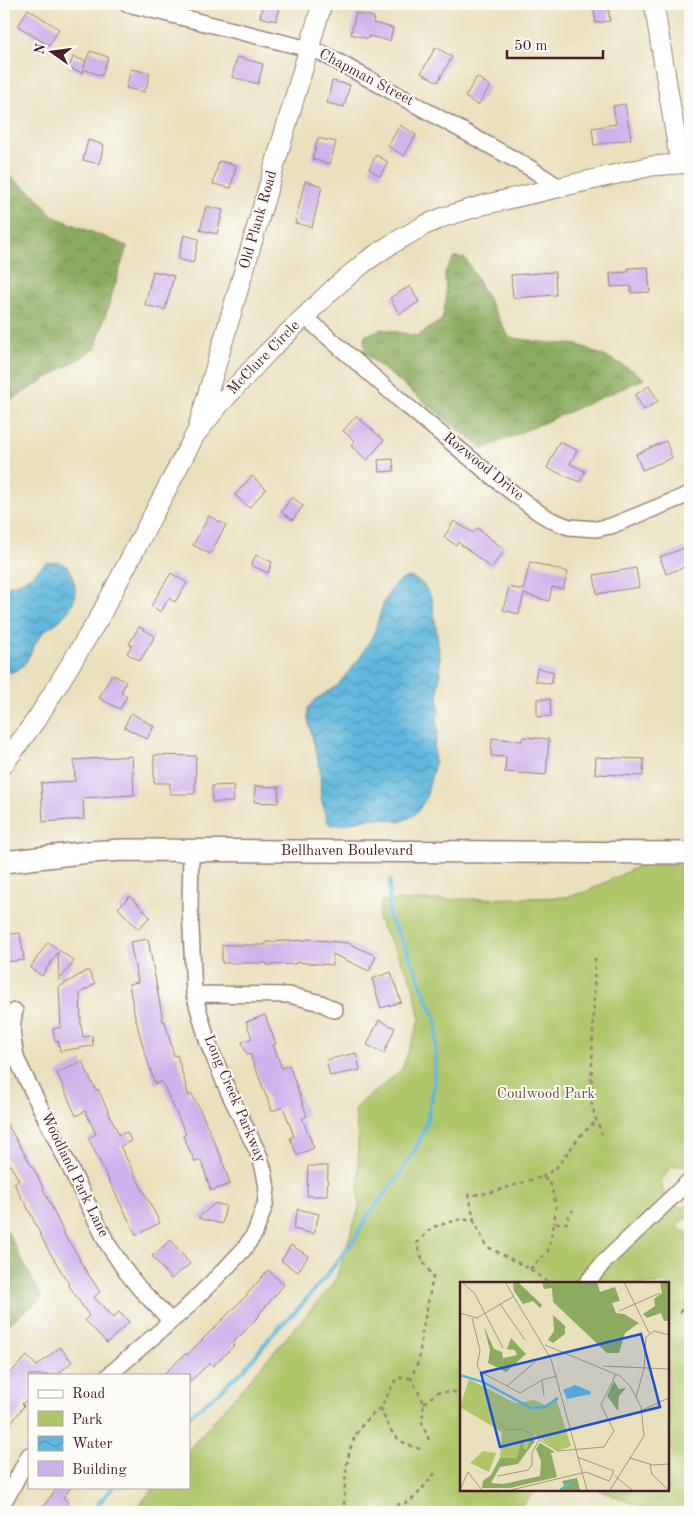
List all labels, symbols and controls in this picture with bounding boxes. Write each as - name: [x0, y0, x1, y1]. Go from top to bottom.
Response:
- north arrow: [28, 28, 78, 78]
- scale bar: [507, 28, 603, 60]
- text: 50 m: [514, 39, 548, 54]
- text: N: [32, 42, 49, 56]
- street label: Chapman Street: [316, 47, 416, 109]
- street label: Old Plank Road: [238, 169, 280, 271]
- street label: McClure Circle: [225, 318, 303, 398]
- street label: Rozwood Drive: [440, 430, 526, 504]
- street label: Bellhaven Boulevard: [281, 844, 413, 859]
- street label: Long Creek Parkway: [200, 1033, 268, 1165]
- park label: Coulwood Park: [497, 1087, 595, 1102]
- street label: Woodland Park Lane: [37, 1110, 111, 1240]
- inset map: [460, 1282, 669, 1491]
- legend: [28, 1374, 190, 1488]
- text: Road: [72, 1387, 106, 1402]
- text: Park: [72, 1413, 103, 1428]
- text: Water: [72, 1437, 113, 1452]
- text: Building: [72, 1463, 127, 1478]

